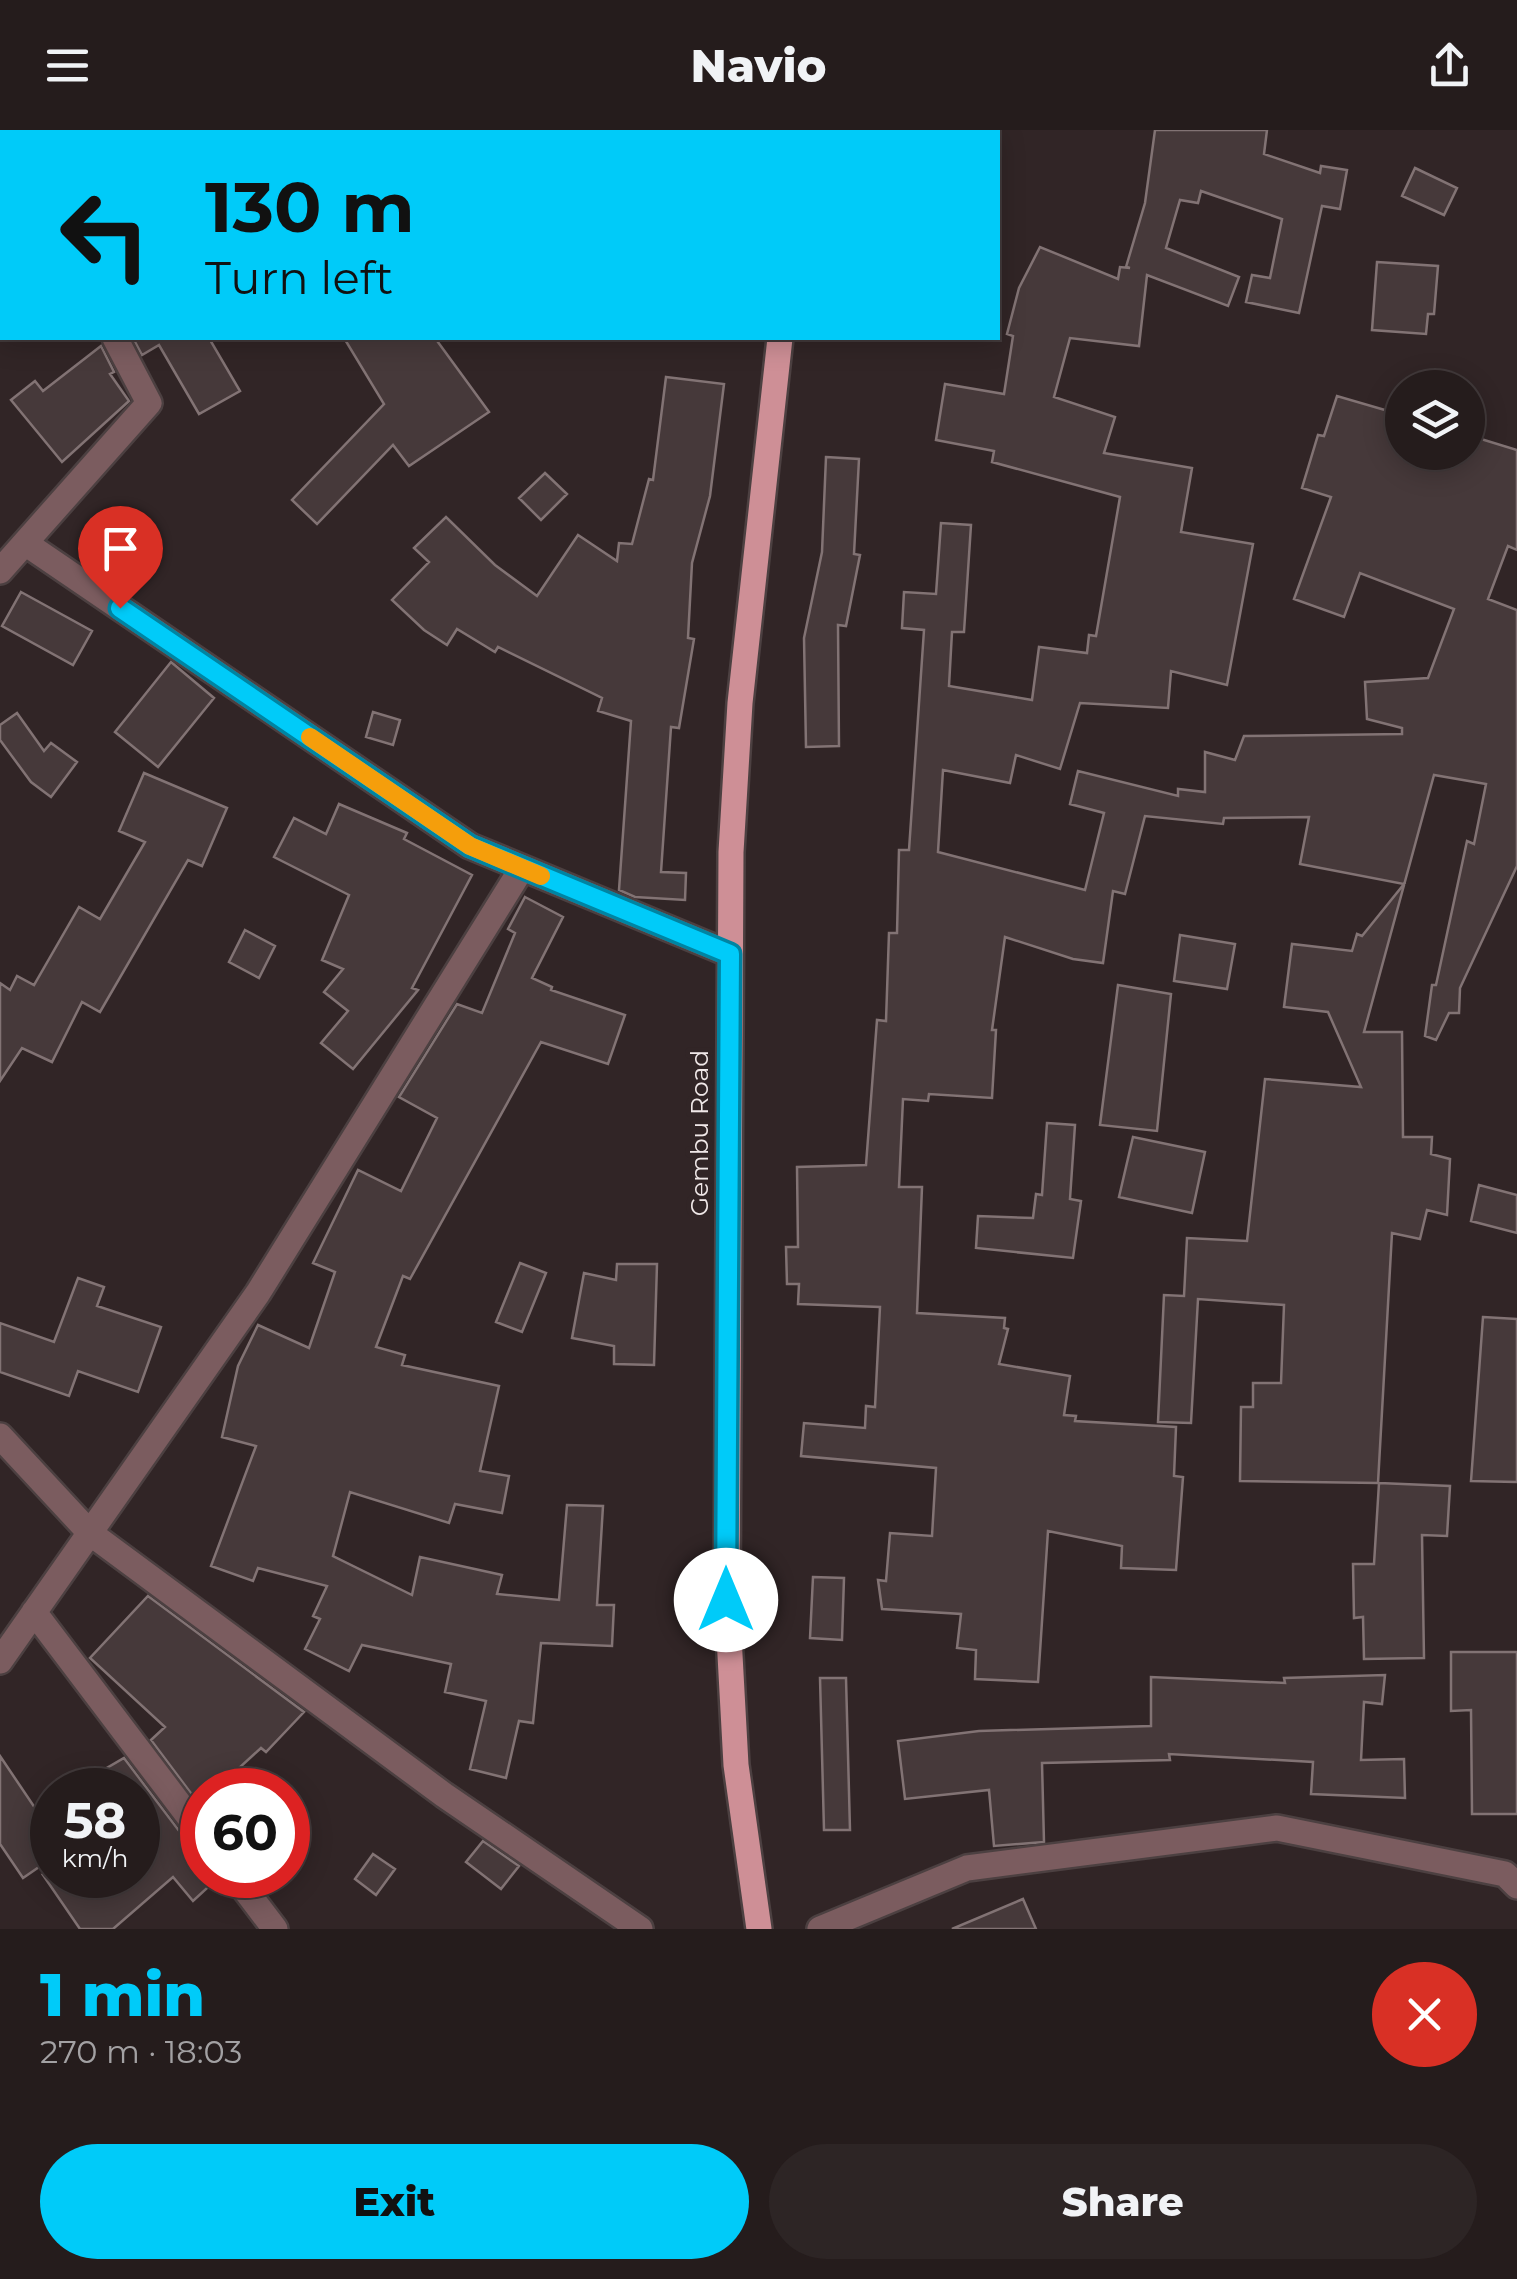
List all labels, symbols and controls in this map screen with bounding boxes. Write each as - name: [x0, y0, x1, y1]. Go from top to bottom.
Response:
- icon: menu: [40, 38, 95, 93]
- text: Navio: [690, 38, 827, 93]
- icon: share: [1422, 38, 1477, 93]
- text: 130 m: [205, 164, 415, 250]
- icon: left: [40, 170, 170, 300]
- text: Turn left: [205, 250, 393, 305]
- map controls: [1385, 370, 1485, 470]
- button: layers: [1385, 370, 1485, 470]
- pin: [78, 506, 163, 609]
- icon: arrive: [93, 521, 148, 576]
- street label: Gembu Road: [684, 1050, 714, 1216]
- position arrow: [674, 1548, 778, 1652]
- speed limit sign: 60: [180, 1768, 310, 1898]
- text: 58: [64, 1790, 126, 1851]
- text: km/h: [62, 1843, 128, 1873]
- text: 1 min: [40, 1958, 205, 2031]
- button: close: [1372, 1962, 1477, 2067]
- text: 270 m · 18:03: [40, 2032, 242, 2071]
- button: Exit: [40, 2144, 749, 2259]
- button: Share: [769, 2144, 1477, 2259]

